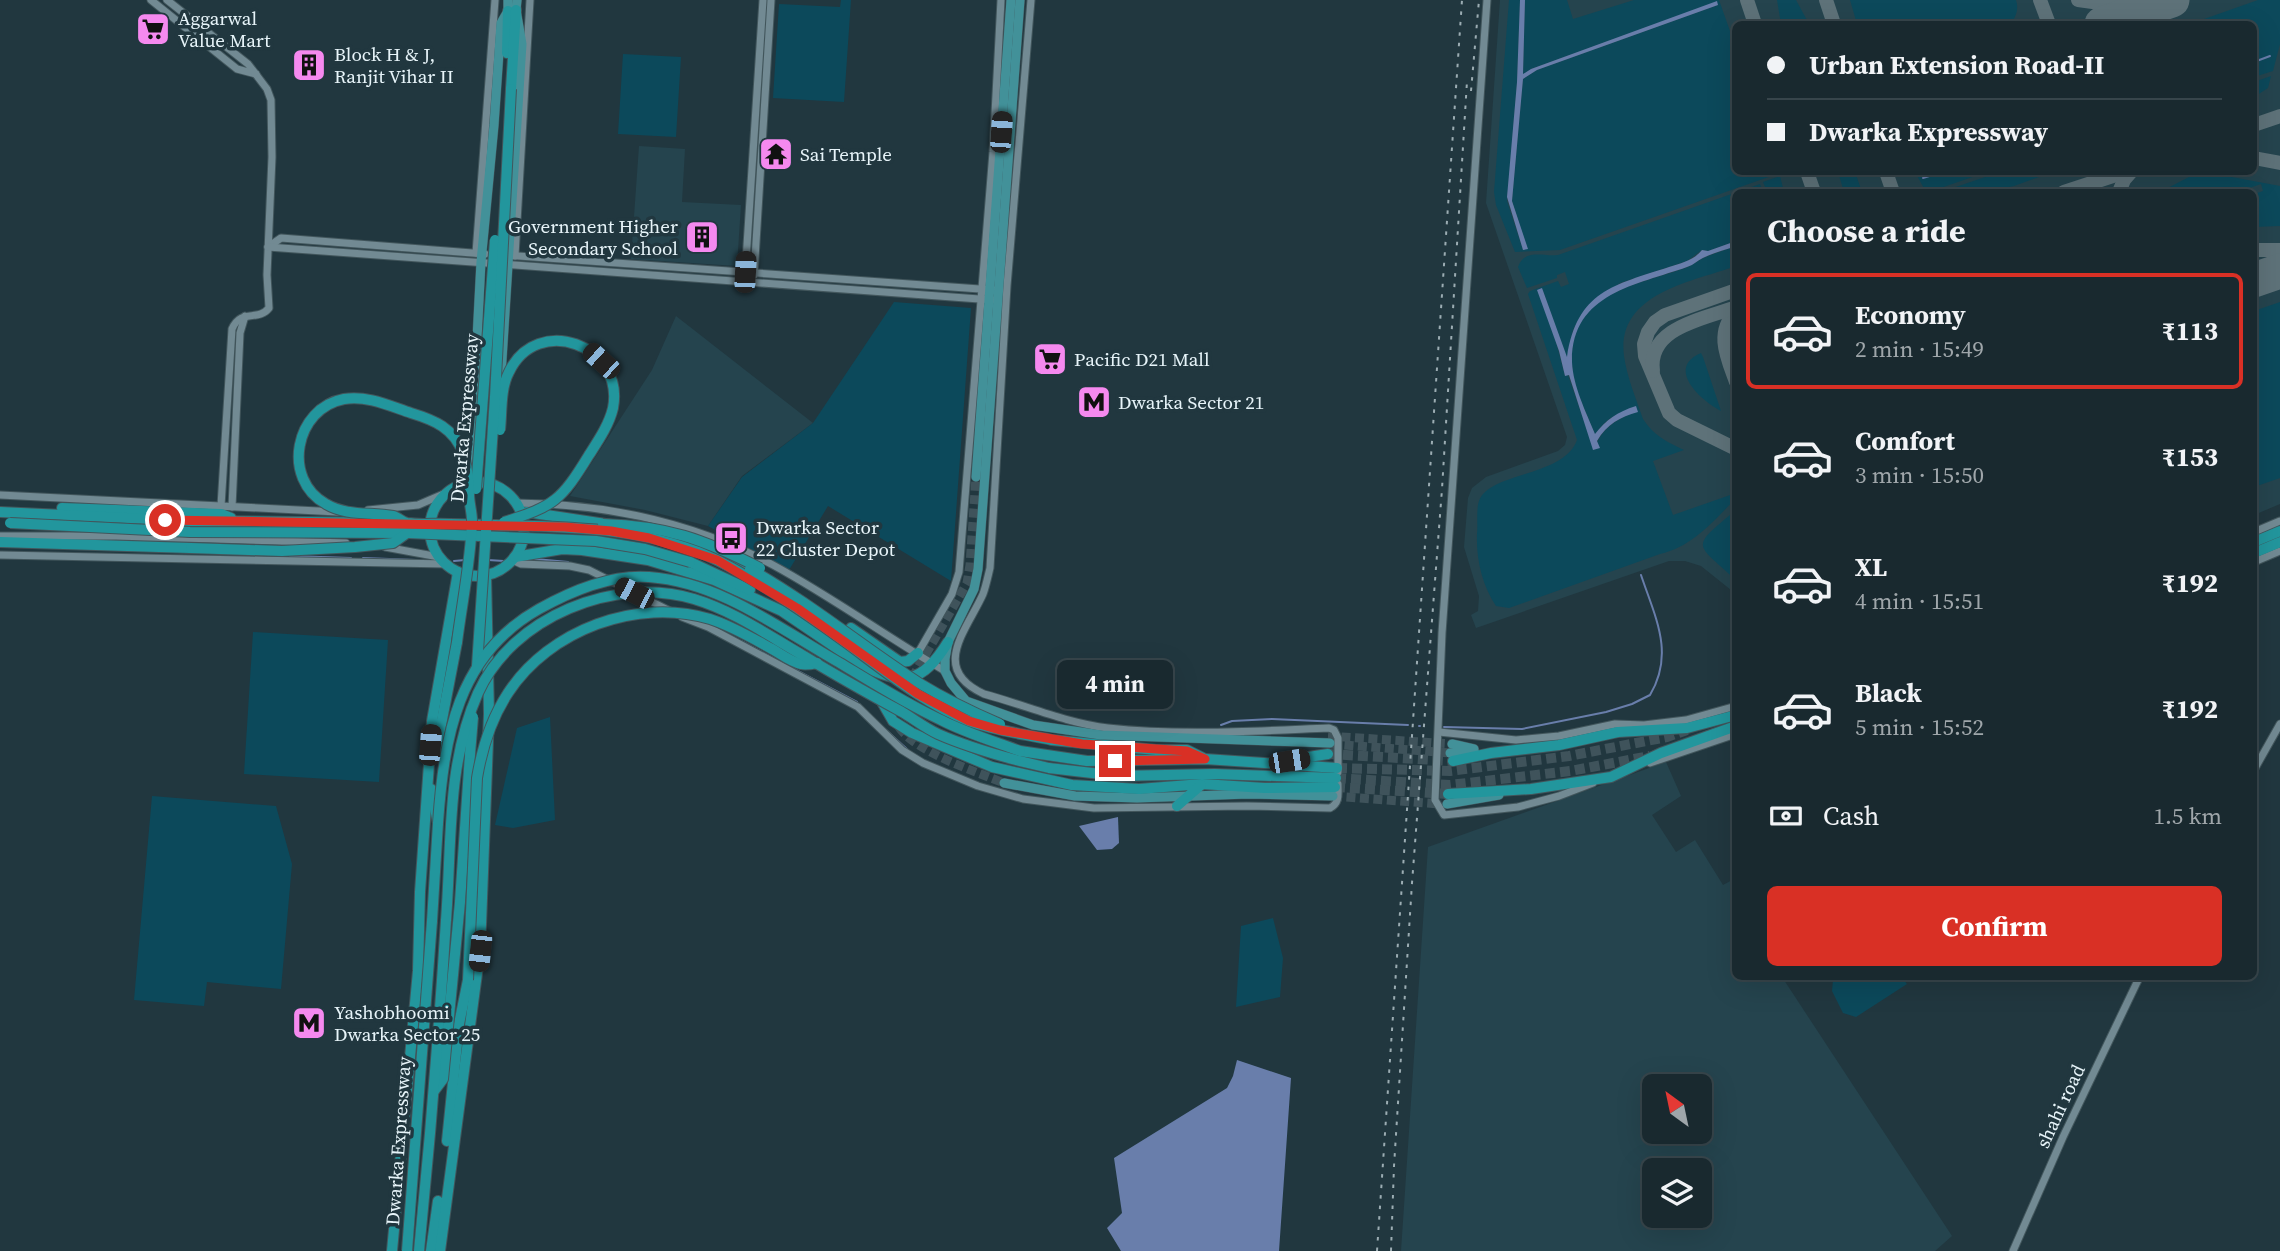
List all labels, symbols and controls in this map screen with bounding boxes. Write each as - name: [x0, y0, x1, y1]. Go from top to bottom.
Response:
- place label: Aggarwal Value Mart: [178, 5, 271, 53]
- supermarket icon: Aggarwal Value Mart: [134, 10, 172, 48]
- place label: Block H & J, Ranjit Vihar II: [334, 41, 454, 89]
- building icon: Block H & J, Ranjit Vihar II: [290, 46, 328, 84]
- text: Urban Extension Road-II: [1809, 47, 2104, 83]
- car: [990, 110, 1013, 154]
- text: Dwarka Expressway: [1809, 114, 2048, 150]
- temple icon: Sai Temple: [757, 135, 795, 173]
- place label: Sai Temple: [800, 141, 892, 167]
- text: Choose a ride: [1767, 209, 1966, 253]
- place label: Government Higher Secondary School: [508, 213, 678, 261]
- building icon: Government Higher Secondary School: [683, 218, 721, 256]
- car: [734, 250, 757, 294]
- text: Economy: [1855, 297, 1966, 333]
- icon: car: [1771, 300, 1834, 363]
- text: ₹113: [2162, 313, 2218, 349]
- street label: Dwarka Expressway: [444, 332, 484, 503]
- text: 2 min · 15:49: [1855, 333, 1984, 365]
- car: [579, 339, 624, 383]
- supermarket icon: Pacific D21 Mall: [1031, 340, 1069, 378]
- place label: Pacific D21 Mall: [1074, 346, 1210, 372]
- metro station icon: Dwarka Sector 21: [1075, 383, 1113, 421]
- place label: Dwarka Sector 21: [1118, 389, 1264, 415]
- text: Comfort: [1855, 423, 1955, 459]
- icon: car: [1771, 426, 1834, 489]
- text: ₹153: [2162, 439, 2218, 475]
- text: 3 min · 15:50: [1855, 459, 1984, 491]
- route start: [149, 504, 181, 536]
- place label: Dwarka Sector 22 Cluster Depot: [756, 514, 896, 562]
- bus stop icon: Dwarka Sector 22 Cluster Depot: [712, 519, 750, 557]
- text: XL: [1855, 549, 1887, 585]
- icon: car: [1771, 552, 1834, 615]
- text: ₹192: [2162, 565, 2218, 601]
- car: [611, 574, 658, 612]
- text: 4 min · 15:51: [1855, 585, 1984, 617]
- callout: 4 min: [1057, 660, 1173, 708]
- text: 4 min: [1085, 668, 1145, 700]
- text: Black: [1855, 675, 1922, 711]
- icon: car: [1771, 678, 1834, 741]
- text: ₹192: [2162, 691, 2218, 727]
- text: 5 min · 15:52: [1855, 711, 1984, 743]
- car: [419, 723, 442, 767]
- route end: [1099, 745, 1131, 777]
- car: [1267, 747, 1312, 775]
- icon: cash: [1767, 797, 1805, 835]
- text: Cash: [1823, 798, 1879, 834]
- text: 1.5 km: [2153, 800, 2222, 832]
- button: Confirm: [1767, 886, 2222, 966]
- car: [468, 929, 493, 973]
- place label: Yashobhoomi Dwarka Sector 25: [334, 999, 480, 1047]
- metro station icon: Yashobhoomi Dwarka Sector 25: [290, 1004, 328, 1042]
- street label: Dwarka Expressway: [379, 1055, 417, 1226]
- street label: shahi road: [2029, 1060, 2091, 1152]
- north arrow: [1642, 1074, 1712, 1144]
- map controls: [1642, 1074, 1712, 1228]
- button: layers: [1642, 1158, 1712, 1228]

